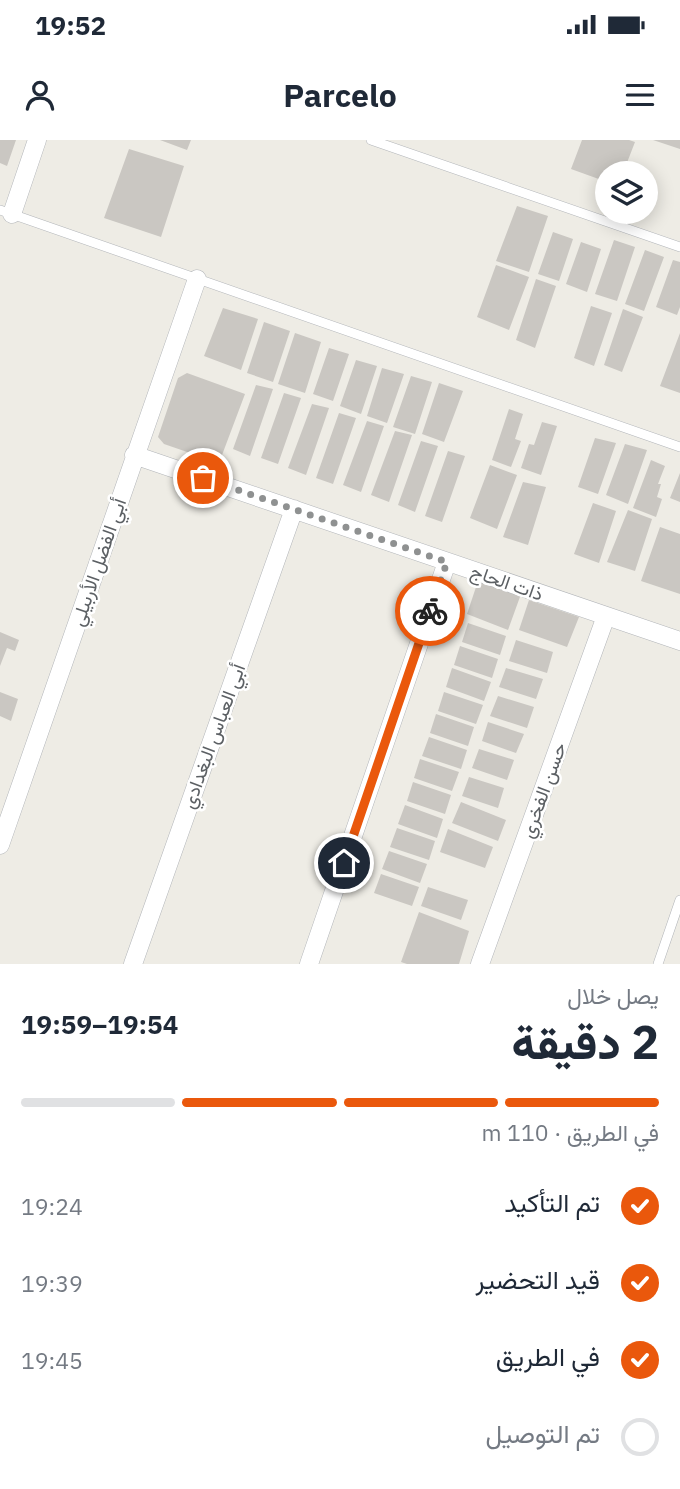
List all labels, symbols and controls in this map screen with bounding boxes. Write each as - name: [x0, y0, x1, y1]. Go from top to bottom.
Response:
- text: 19:52: [35, 8, 106, 42]
- text: Parcelo: [283, 74, 397, 116]
- icon: person: [21, 76, 59, 114]
- icon: menu: [621, 76, 659, 114]
- map controls: [595, 161, 658, 224]
- button: layers: [595, 161, 658, 224]
- pin: [173, 448, 233, 508]
- icon: bag: [184, 459, 222, 497]
- street label: أبي الفضل الأربيلي: [65, 495, 135, 630]
- street label: ذات الحاج: [467, 558, 546, 607]
- courier: [395, 576, 465, 646]
- icon: bike: [411, 592, 449, 630]
- street label: أبي العباس البغدادي: [176, 660, 254, 813]
- street label: حسن الفخري: [515, 739, 575, 842]
- pin: [314, 833, 374, 893]
- icon: home: [325, 844, 363, 882]
- text: يصل خلال: [567, 980, 659, 1010]
- text: 19:54–19:59: [21, 1007, 178, 1041]
- text: 2 دقيقة: [512, 1012, 659, 1072]
- text: في الطريق · 110 m: [482, 1117, 659, 1147]
- text: تم التأكيد: [504, 1185, 600, 1219]
- icon: check: [621, 1187, 659, 1225]
- text: 19:24: [21, 1191, 83, 1221]
- text: قيد التحضير: [475, 1262, 600, 1296]
- icon: check: [621, 1264, 659, 1302]
- text: 19:39: [21, 1268, 83, 1298]
- text: في الطريق: [496, 1339, 600, 1373]
- icon: check: [621, 1341, 659, 1379]
- text: 19:45: [21, 1345, 83, 1375]
- text: تم التوصيل: [486, 1416, 600, 1450]

